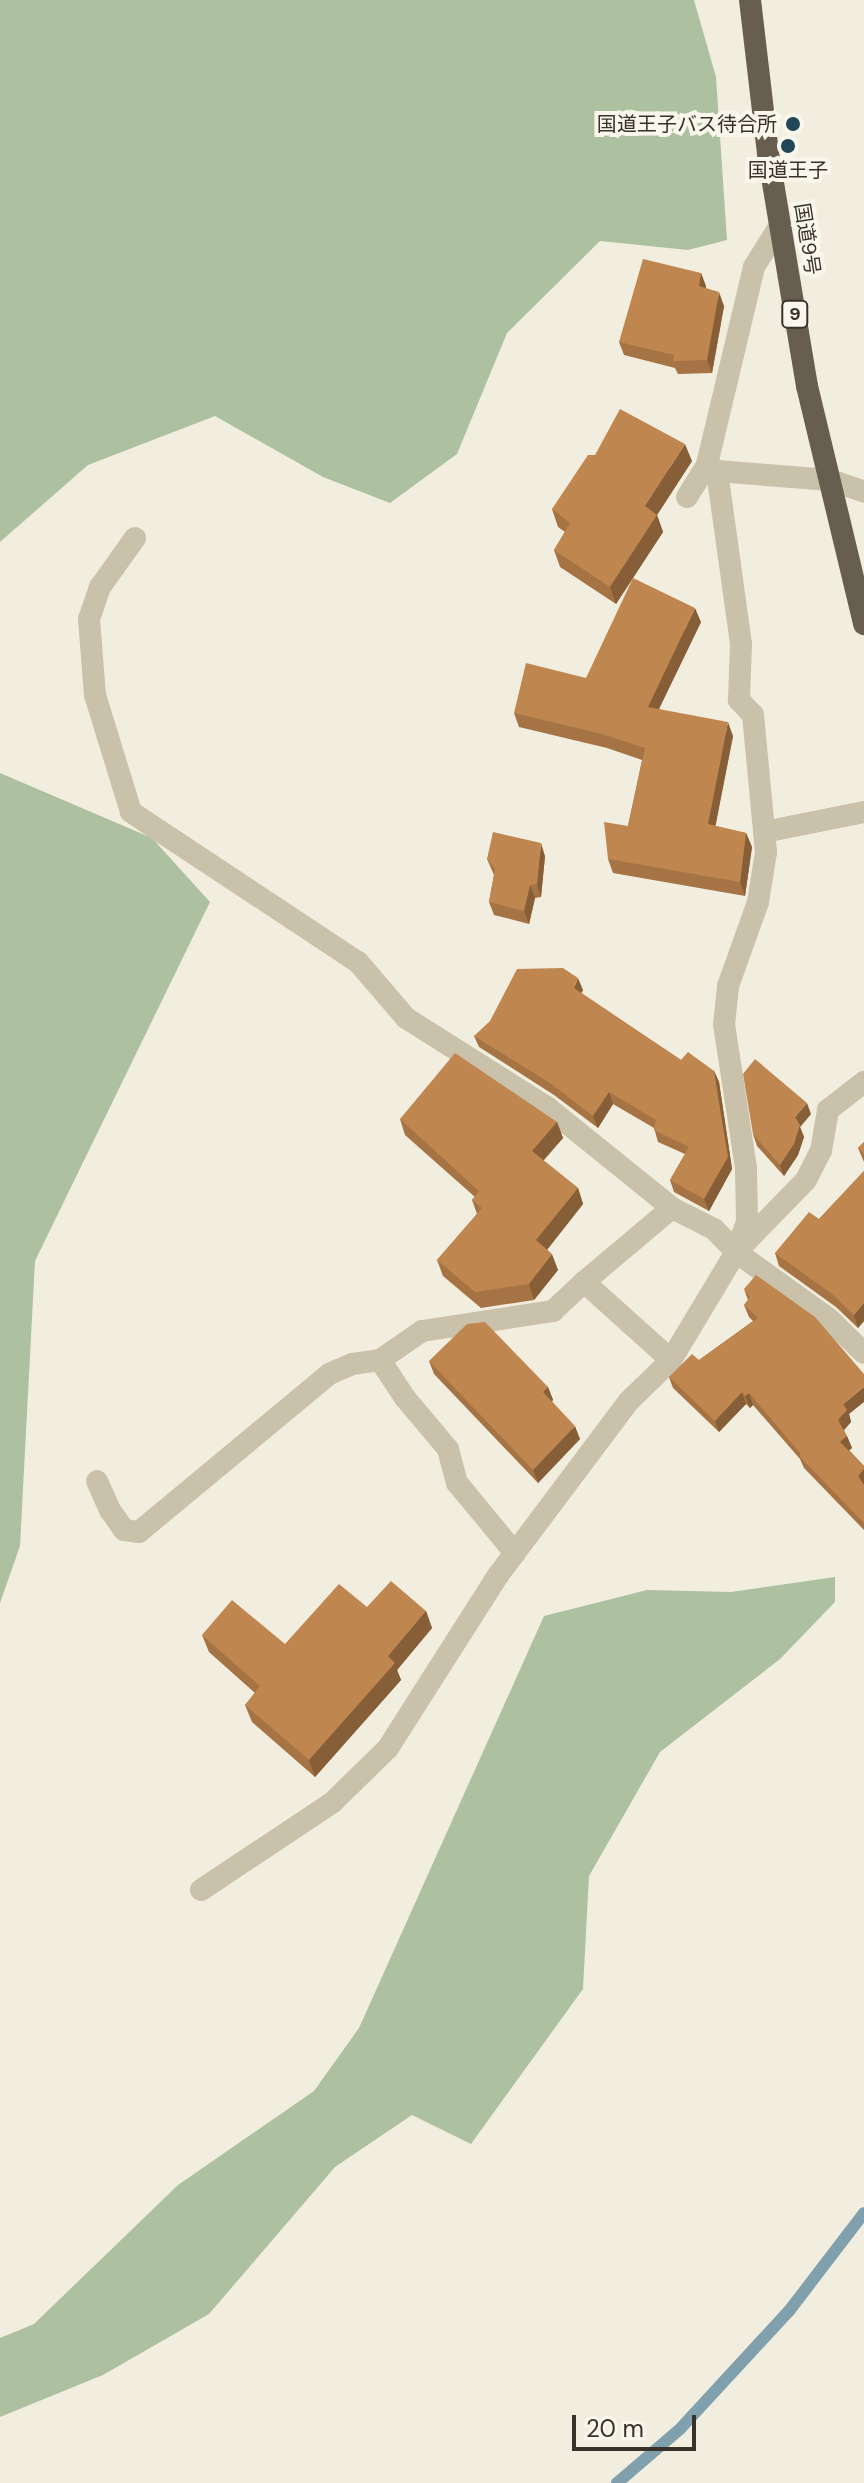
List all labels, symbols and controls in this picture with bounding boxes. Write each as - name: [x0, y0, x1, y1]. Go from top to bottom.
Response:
- place label: 国道王子バス待合所: [597, 112, 777, 136]
- marker: 国道王子バス待合所: [784, 115, 802, 133]
- marker: 国道王子: [779, 137, 797, 155]
- place label: 国道王子: [748, 158, 828, 182]
- street label: 国道9号: [789, 201, 825, 277]
- road number: 9: [781, 300, 809, 328]
- scale bar: [576, 2399, 700, 2449]
- text: 20 m: [586, 2413, 644, 2444]

